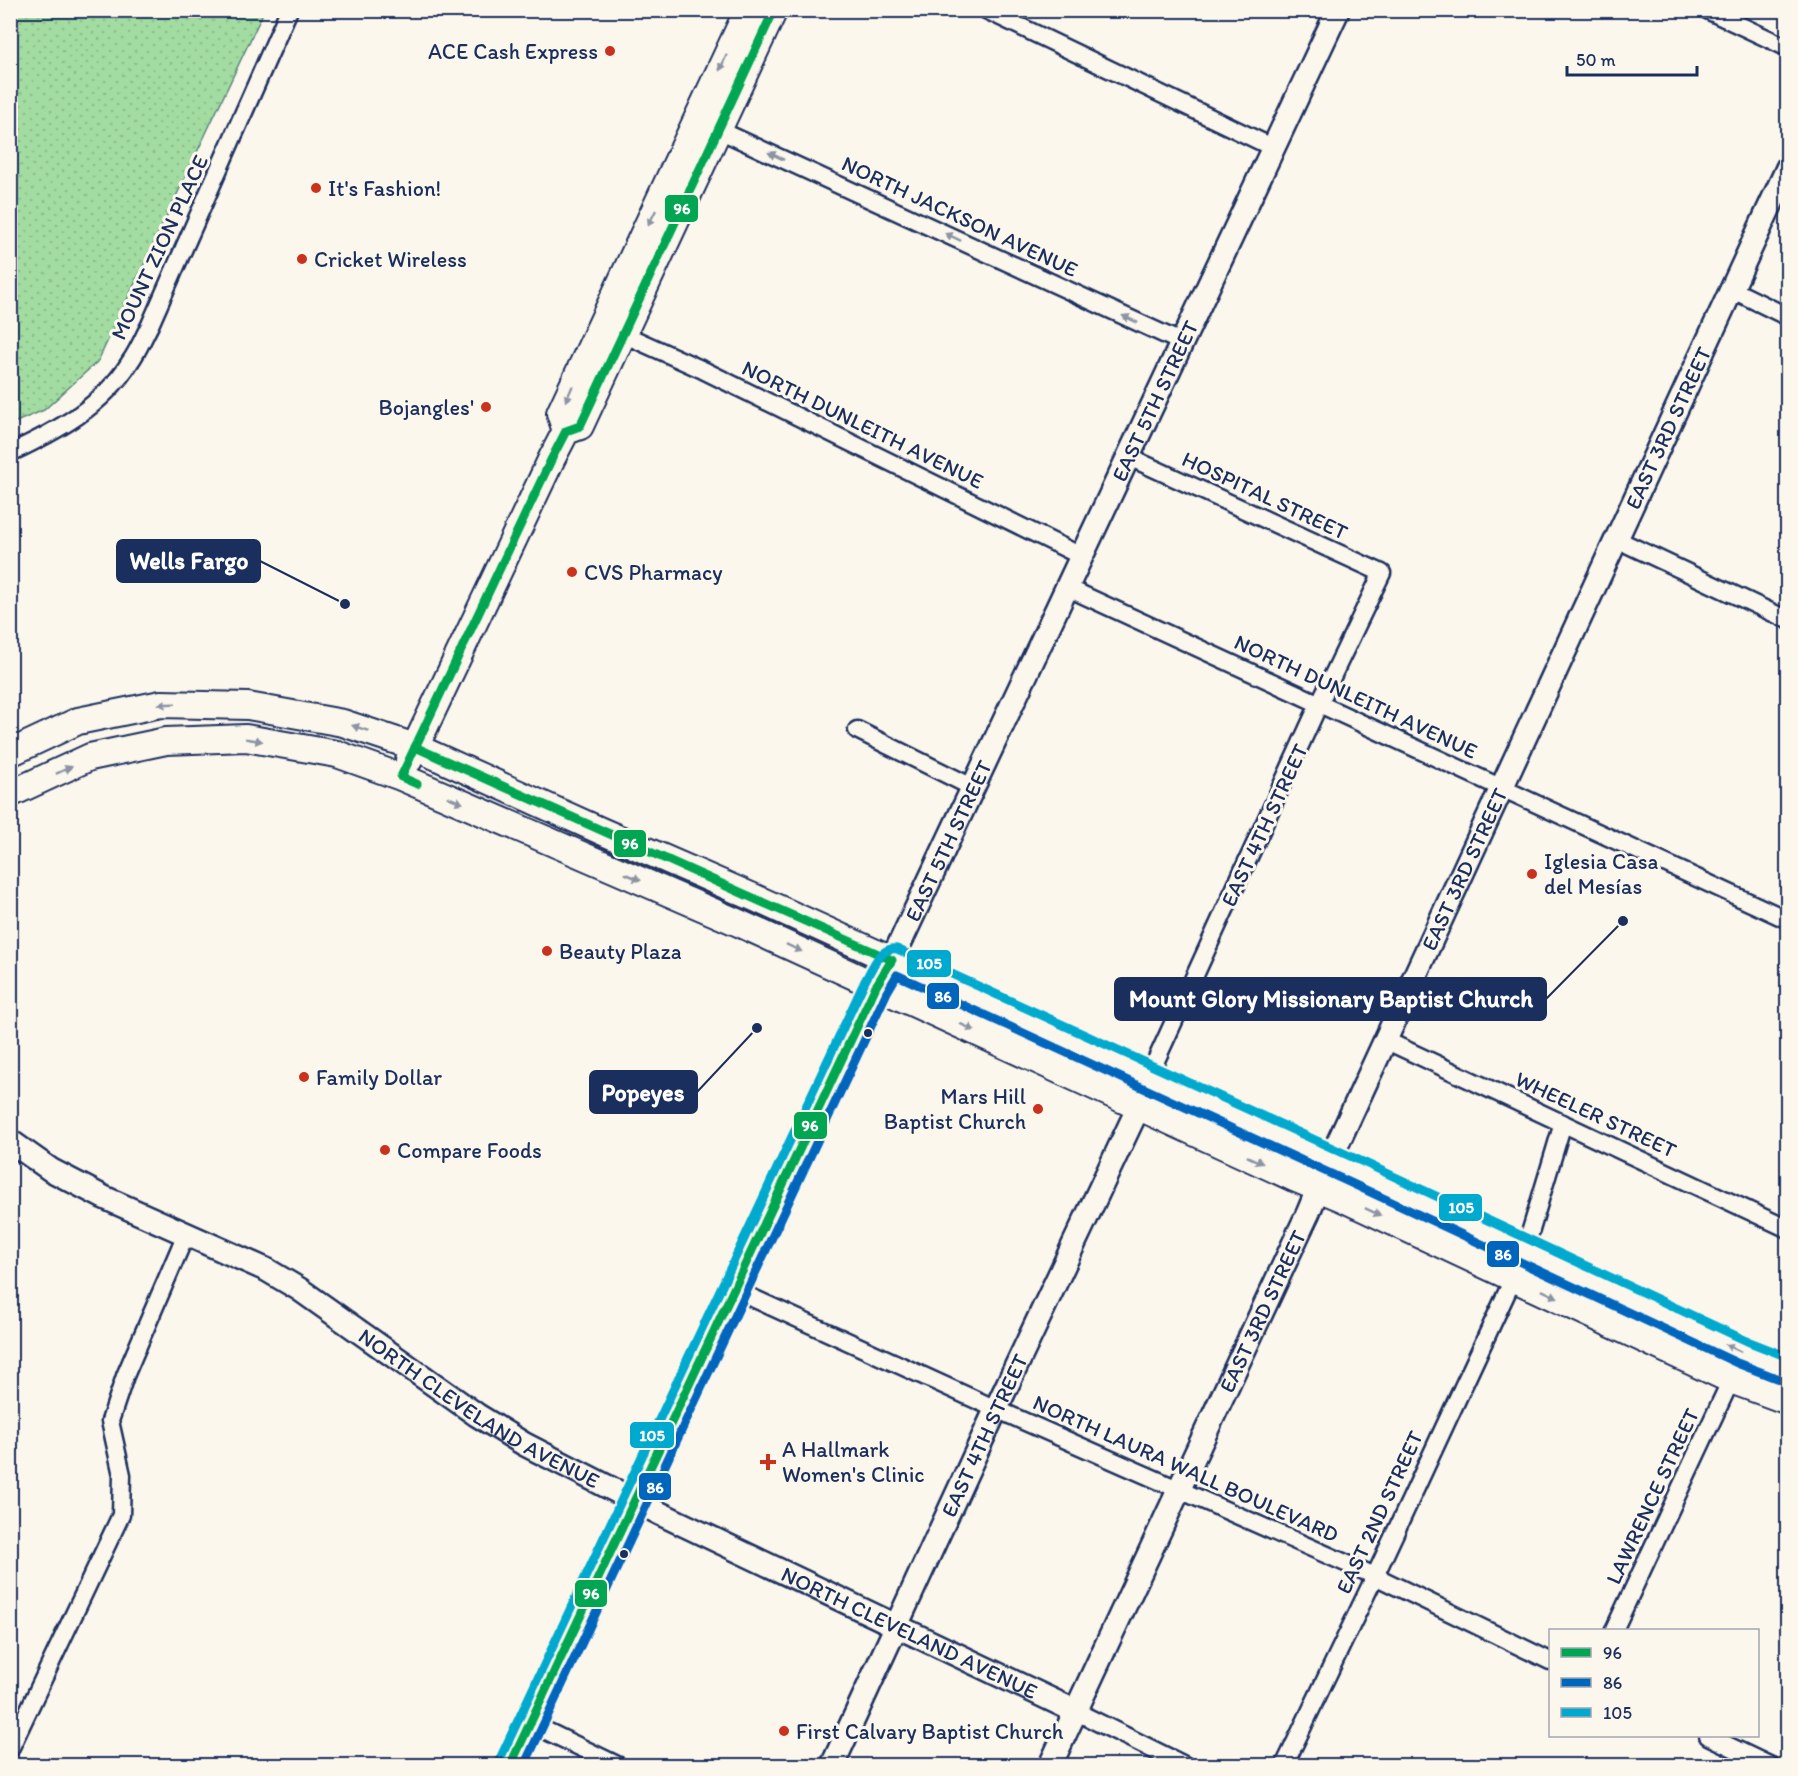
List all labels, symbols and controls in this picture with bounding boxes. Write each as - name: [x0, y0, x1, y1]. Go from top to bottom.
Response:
- place label: ACE Cash Express: [428, 38, 598, 65]
- scale bar: [1567, 39, 1698, 77]
- marker: ACE Cash Express: [603, 44, 617, 58]
- text: 50 m: [1576, 49, 1616, 71]
- one-way arrow: [718, 55, 728, 73]
- street label: MOUNT ZION PLACE: [105, 150, 214, 344]
- street label: NORTH JACKSON AVENUE: [837, 150, 1082, 283]
- one-way arrow: [767, 151, 784, 160]
- place label: It's Fashion!: [328, 175, 441, 202]
- marker: It's Fashion!: [309, 181, 323, 195]
- line badge: 96: [664, 194, 699, 223]
- text: 96: [674, 199, 691, 218]
- one-way arrow: [647, 209, 656, 226]
- one-way arrow: [944, 233, 961, 242]
- place label: Cricket Wireless: [314, 246, 467, 273]
- marker: Cricket Wireless: [295, 252, 309, 266]
- one-way arrow: [1120, 314, 1138, 324]
- street label: EAST 5TH STREET: [1106, 315, 1205, 486]
- street label: EAST 3RD STREET: [1619, 342, 1718, 513]
- street label: NORTH DUNLEITH AVENUE: [738, 354, 988, 495]
- one-way arrow: [564, 386, 573, 403]
- place label: Bojangles': [379, 394, 474, 421]
- marker: Bojangles': [479, 400, 493, 414]
- street label: HOSPITAL STREET: [1178, 445, 1353, 546]
- callout: Wells Fargo: [117, 540, 260, 582]
- text: Wells Fargo: [129, 546, 249, 576]
- place label: CVS Pharmacy: [584, 559, 723, 586]
- marker: CVS Pharmacy: [565, 565, 579, 579]
- street label: NORTH DUNLEITH AVENUE: [1230, 628, 1482, 765]
- one-way arrow: [158, 700, 177, 709]
- one-way arrow: [351, 723, 369, 732]
- one-way arrow: [245, 735, 264, 744]
- street label: EAST 4TH STREET: [1215, 739, 1314, 911]
- street label: EAST 5TH STREET: [899, 755, 998, 926]
- one-way arrow: [55, 765, 72, 774]
- street label: EAST 3RD STREET: [1416, 783, 1514, 955]
- one-way arrow: [446, 795, 464, 805]
- line badge: 96: [613, 829, 647, 858]
- text: 96: [622, 834, 639, 853]
- place label: Iglesia Casa del Mesías: [1544, 848, 1659, 900]
- marker: Iglesia Casa del Mesías: [1525, 867, 1539, 881]
- one-way arrow: [625, 872, 643, 882]
- place label: Beauty Plaza: [559, 938, 682, 965]
- marker: Beauty Plaza: [540, 944, 554, 958]
- one-way arrow: [786, 944, 803, 953]
- line badge: 105: [906, 949, 952, 978]
- text: 105: [916, 954, 942, 973]
- callout: Mount Glory Missionary Baptist Church: [1115, 978, 1546, 1020]
- line badge: 86: [926, 982, 960, 1010]
- text: Mount Glory Missionary Baptist Church: [1129, 984, 1533, 1014]
- text: 86: [934, 987, 952, 1006]
- one-way arrow: [958, 1023, 976, 1033]
- unlabelled marker: [862, 1027, 874, 1039]
- place label: Family Dollar: [316, 1064, 442, 1091]
- street label: WHEELER STREET: [1511, 1065, 1681, 1164]
- marker: Family Dollar: [297, 1070, 311, 1084]
- callout: Popeyes: [590, 1071, 697, 1113]
- text: Popeyes: [602, 1078, 685, 1108]
- place label: Mars Hill Baptist Church: [884, 1083, 1026, 1135]
- marker: Mars Hill Baptist Church: [1031, 1102, 1045, 1116]
- line badge: 96: [793, 1111, 828, 1140]
- text: 96: [802, 1116, 819, 1135]
- place label: Compare Foods: [397, 1137, 542, 1164]
- marker: Compare Foods: [378, 1143, 392, 1157]
- one-way arrow: [1247, 1155, 1264, 1164]
- line badge: 105: [1438, 1193, 1483, 1222]
- text: 105: [1448, 1198, 1474, 1217]
- one-way arrow: [1365, 1207, 1383, 1217]
- street label: EAST 3RD STREET: [1213, 1225, 1312, 1397]
- line badge: 86: [1486, 1240, 1520, 1268]
- text: 86: [1494, 1245, 1512, 1264]
- one-way arrow: [1541, 1290, 1558, 1299]
- street label: NORTH CLEVELAND AVENUE: [353, 1322, 604, 1494]
- one-way arrow: [1725, 1344, 1742, 1353]
- street label: EAST 4TH STREET: [935, 1349, 1034, 1521]
- street label: NORTH LAURA WALL BOULEVARD: [1029, 1389, 1343, 1548]
- street label: LAWRENCE STREET: [1600, 1403, 1705, 1589]
- line badge: 105: [629, 1421, 675, 1449]
- text: 105: [639, 1426, 665, 1445]
- street label: EAST 2ND STREET: [1330, 1426, 1429, 1598]
- place label: A Hallmark Women's Clinic: [782, 1436, 925, 1488]
- marker: A Hallmark Women's Clinic: [759, 1453, 777, 1471]
- line badge: 86: [638, 1472, 672, 1501]
- text: 86: [646, 1478, 664, 1497]
- unlabelled marker: [618, 1548, 630, 1560]
- street label: NORTH CLEVELAND AVENUE: [777, 1560, 1042, 1705]
- line badge: 96: [574, 1579, 608, 1608]
- text: 96: [583, 1584, 600, 1603]
- legend: [1549, 1629, 1759, 1737]
- text: 96: [1603, 1642, 1622, 1664]
- text: 86: [1603, 1672, 1622, 1694]
- text: 105: [1603, 1702, 1632, 1724]
- place label: First Calvary Baptist Church: [796, 1718, 1064, 1745]
- marker: First Calvary Baptist Church: [777, 1724, 791, 1738]

